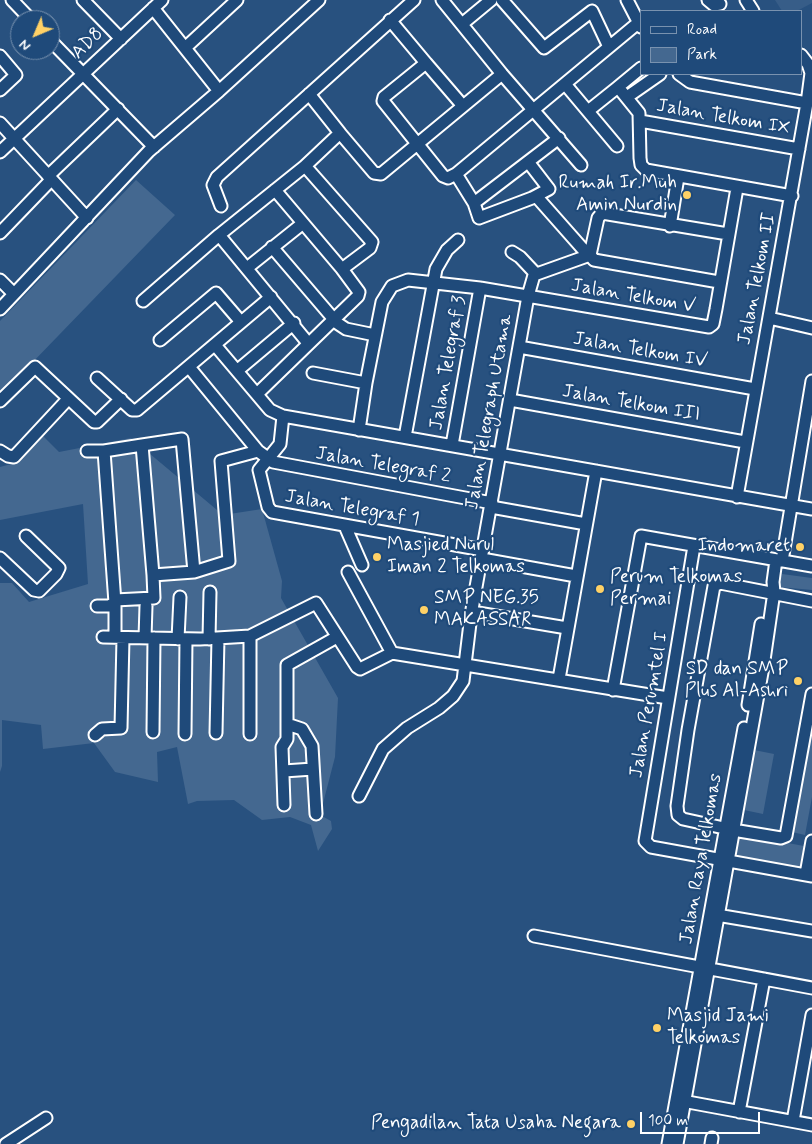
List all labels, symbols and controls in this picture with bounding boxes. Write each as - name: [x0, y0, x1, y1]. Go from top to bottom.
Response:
- north arrow: [10, 10, 60, 60]
- legend: [640, 10, 802, 75]
- text: Road: [687, 20, 717, 40]
- street label: AD8: [67, 23, 109, 65]
- text: N: [15, 35, 35, 55]
- text: Park: [687, 45, 717, 65]
- street label: Jalan Telkom IX: [654, 95, 792, 141]
- place label: Rumah Ir.Muh Amin Nurdin: [559, 173, 677, 217]
- marker: Rumah Ir.Muh Amin Nurdin: [681, 189, 693, 201]
- street label: Jalan Telkom II: [734, 211, 782, 347]
- street label: Jalan Telkom V: [569, 275, 697, 319]
- street label: Jalan Telegraf 3: [426, 294, 472, 432]
- street label: Jalan Telegraph Utama: [462, 313, 518, 511]
- street label: Jalan Telkom IV: [571, 328, 709, 374]
- street label: Jalan Telkom III: [560, 381, 702, 427]
- street label: Jalan Telegraf 2: [314, 443, 452, 489]
- street label: Jalan Telegraf 1: [283, 486, 421, 532]
- place label: Masjied Nurul Iman 2 Telkomas: [387, 535, 525, 579]
- place label: Indomaret: [698, 536, 790, 558]
- marker: Indomaret: [794, 541, 806, 553]
- marker: Masjied Nurul Iman 2 Telkomas: [371, 551, 383, 563]
- place label: Perum Telkomas Permai: [610, 567, 742, 611]
- marker: Perum Telkomas Permai: [594, 583, 606, 595]
- place label: SMP NEG.35 MAKASSAR: [434, 588, 539, 632]
- marker: SMP NEG.35 MAKASSAR: [418, 604, 430, 616]
- street label: Jalan Perumtel I: [626, 630, 674, 780]
- place label: SD dan SMP Plus Al-Ashri: [685, 659, 788, 703]
- marker: SD dan SMP Plus Al-Ashri: [792, 675, 804, 687]
- street label: Jalan Raya Telkomas: [676, 772, 728, 946]
- place label: Masjid Jami Telkomas: [667, 1006, 769, 1050]
- marker: Masjid Jami Telkomas: [651, 1022, 663, 1034]
- scale bar: [642, 1102, 762, 1134]
- text: 100 m: [648, 1111, 688, 1131]
- place label: Pengadilan Tata Usaha Negara: [371, 1113, 621, 1135]
- marker: Pengadilan Tata Usaha Negara: [625, 1118, 637, 1130]

